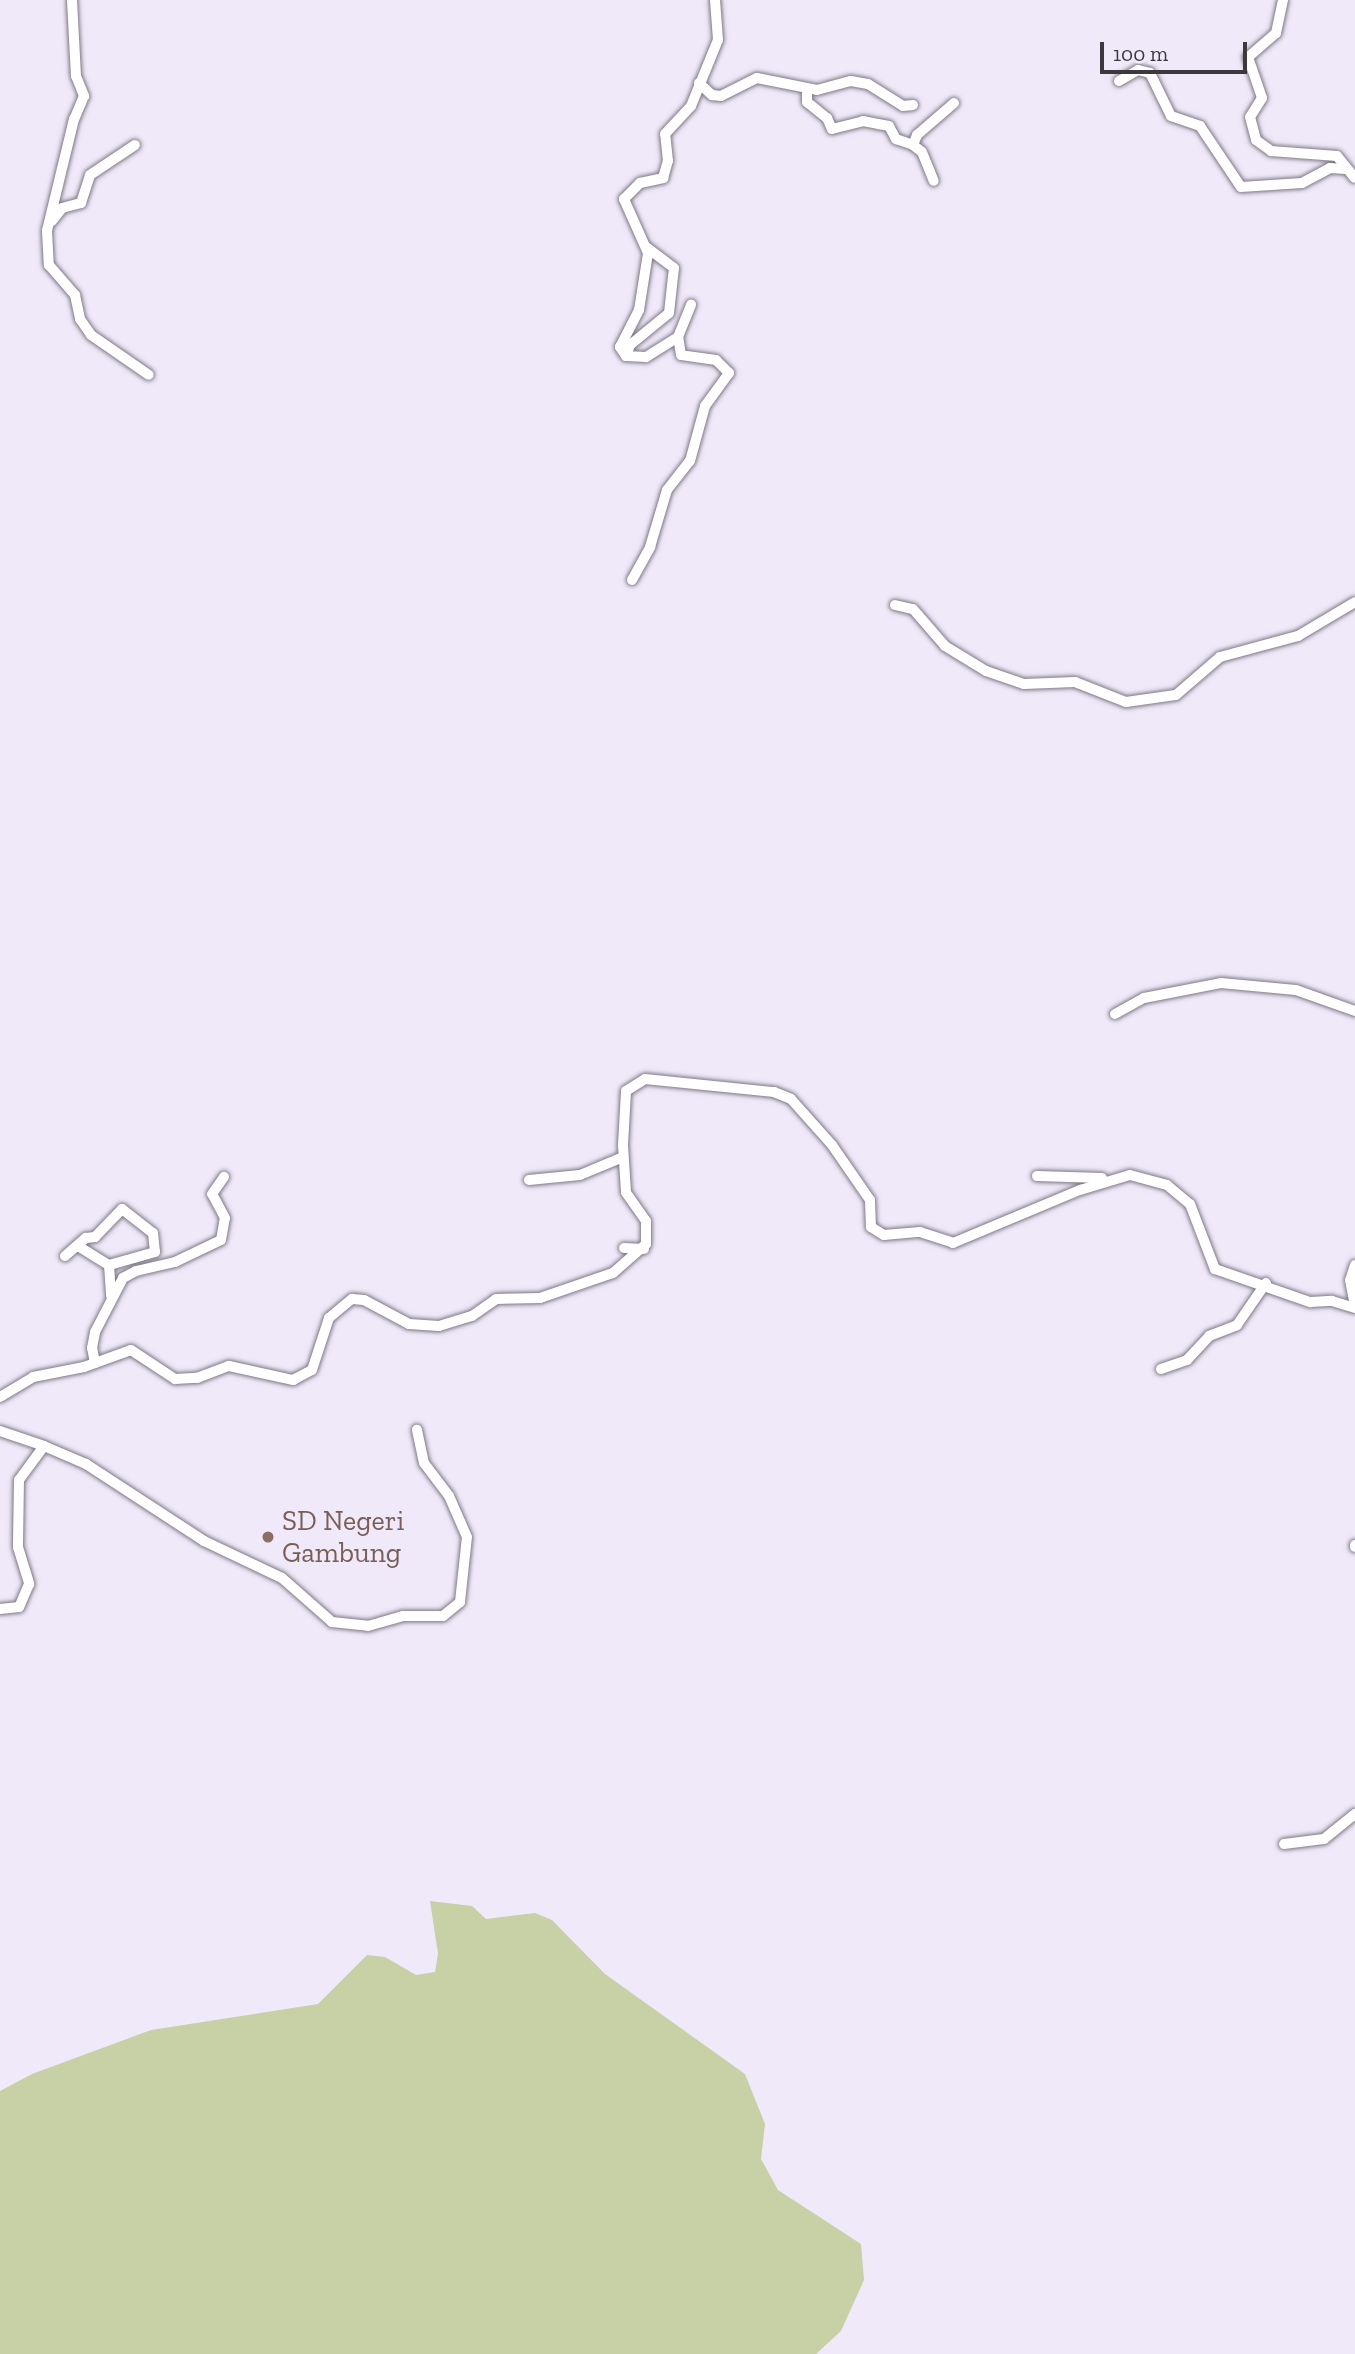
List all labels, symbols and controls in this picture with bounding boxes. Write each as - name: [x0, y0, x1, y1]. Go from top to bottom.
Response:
- scale bar: [1103, 28, 1250, 72]
- text: 100 m: [1113, 41, 1168, 66]
- place label: SD Negeri Gambung: [282, 1504, 404, 1570]
- marker: SD Negeri Gambung: [260, 1529, 276, 1545]

